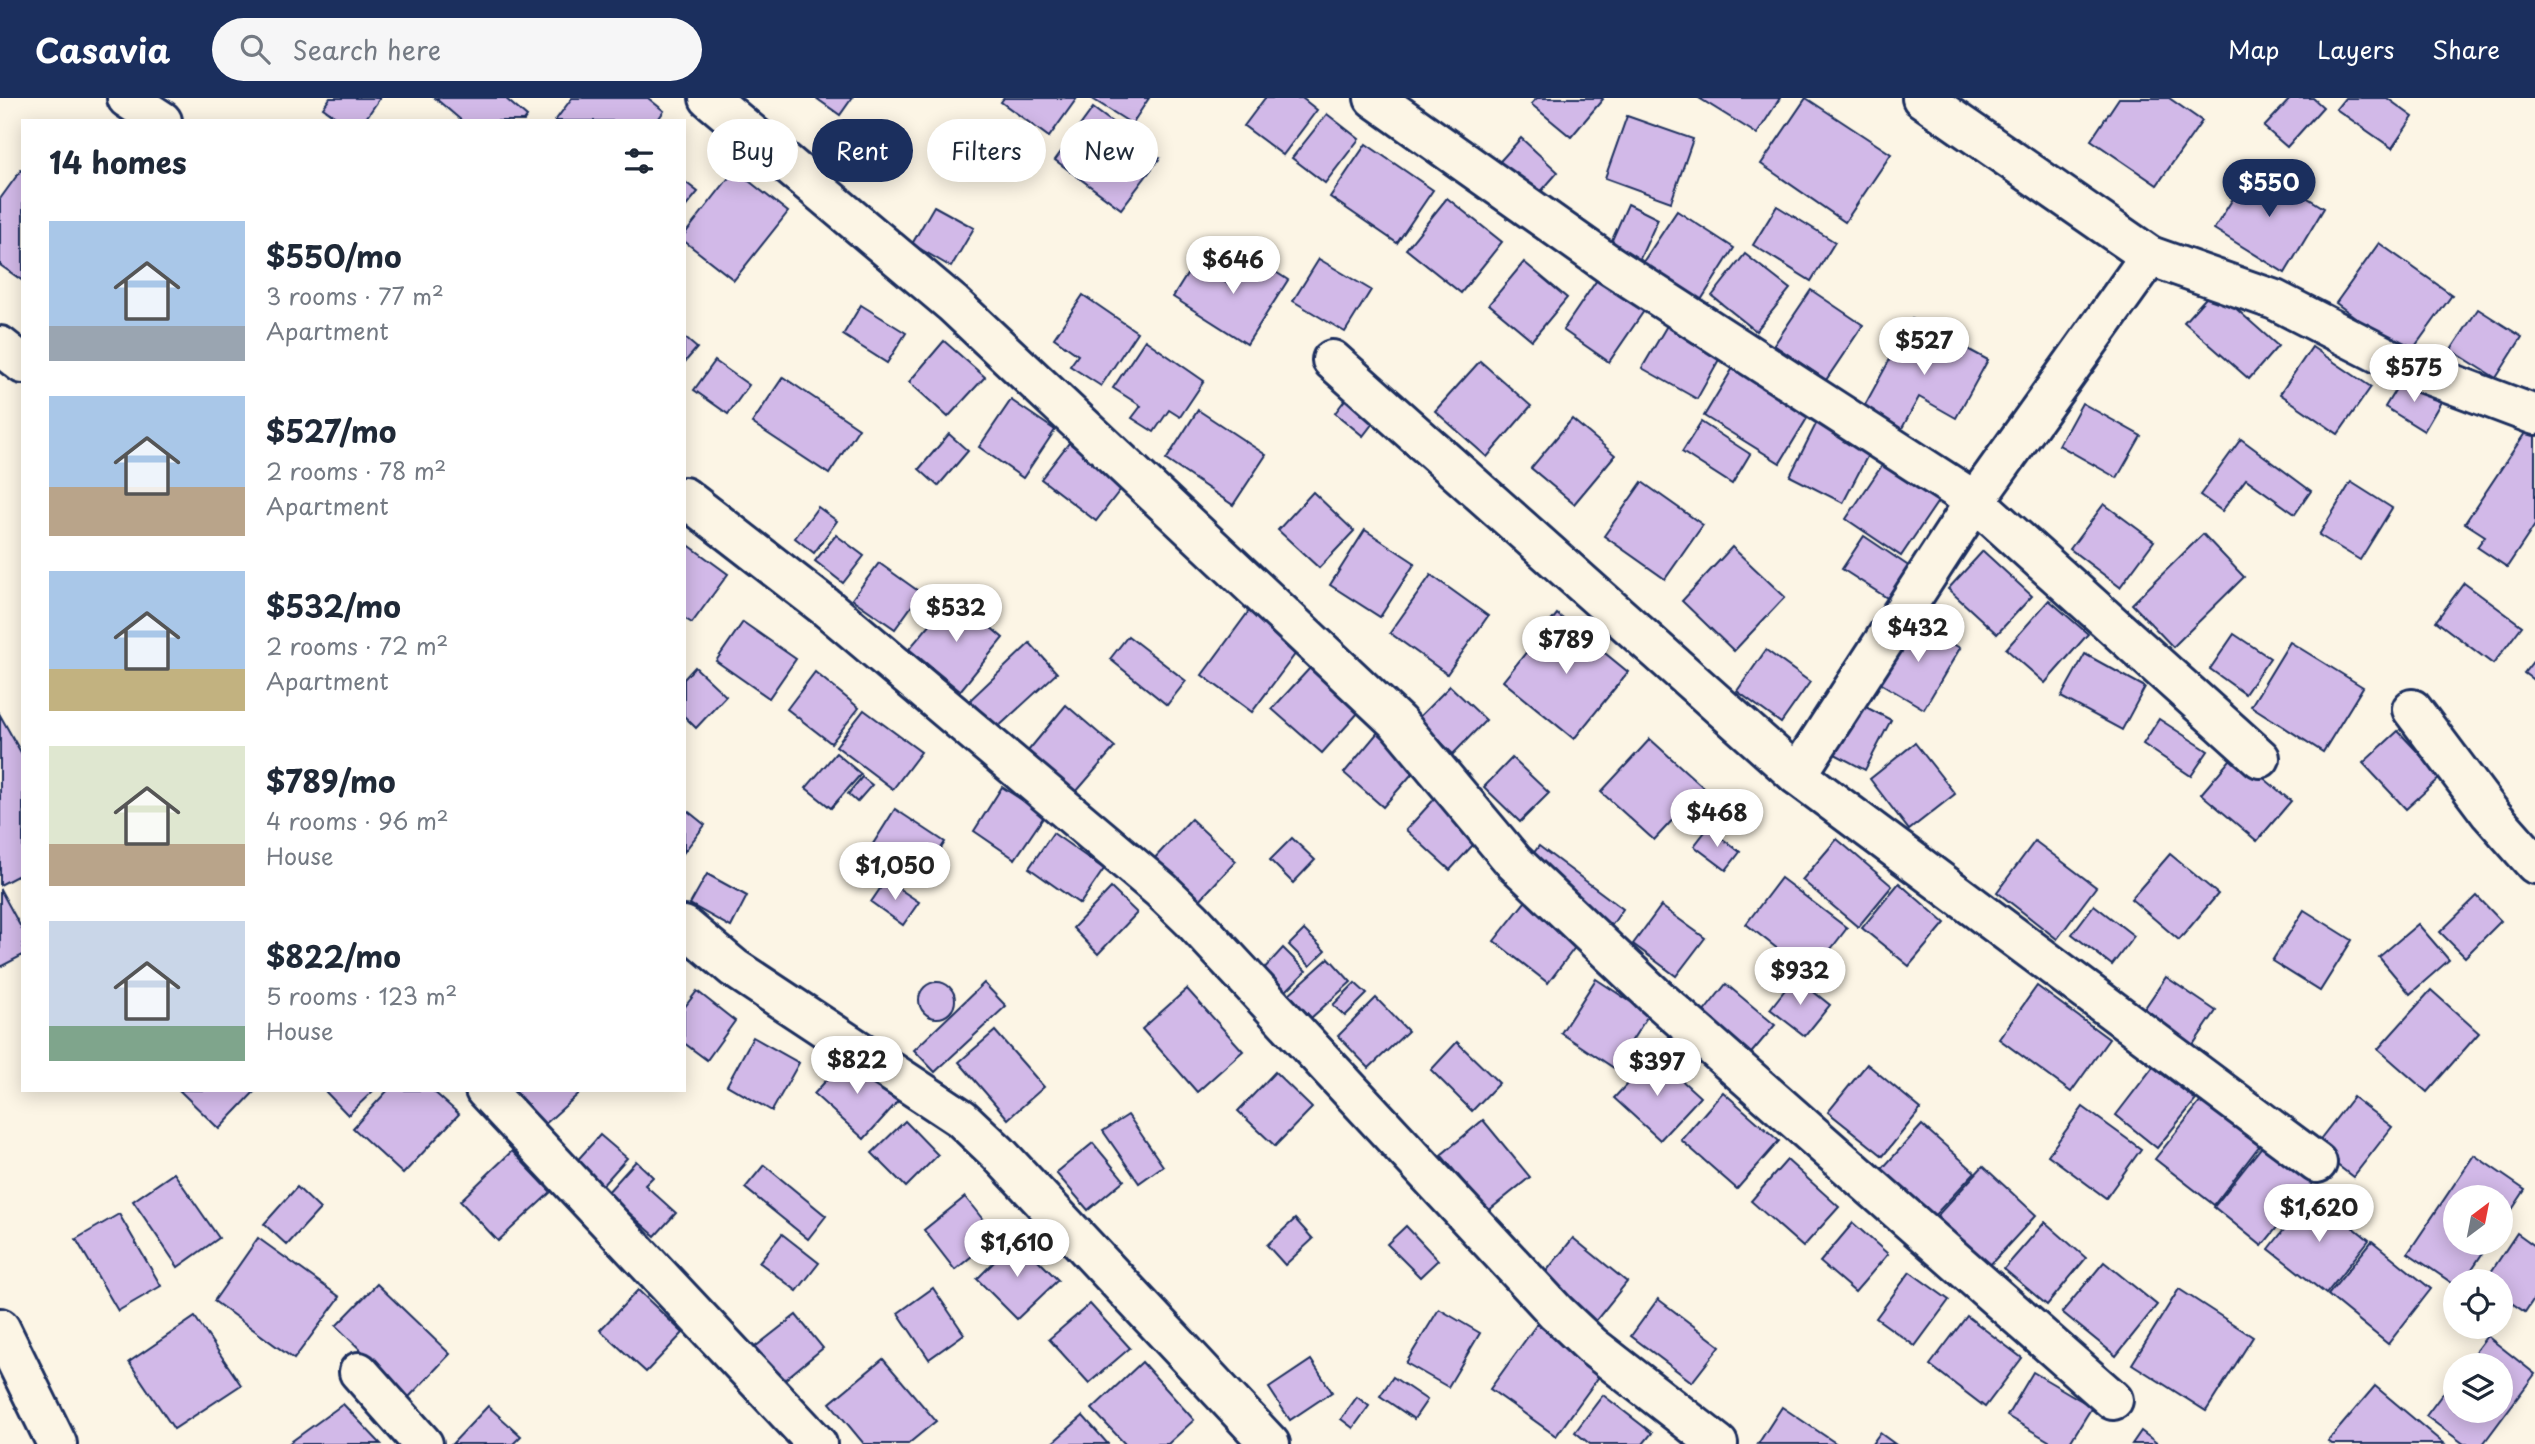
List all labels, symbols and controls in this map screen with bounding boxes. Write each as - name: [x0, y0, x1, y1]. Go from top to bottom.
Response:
- search box: [212, 18, 702, 81]
- text: Casavia: [35, 24, 170, 74]
- icon: search: [236, 30, 274, 68]
- text: Search here: [292, 30, 441, 69]
- text: Map: [2228, 31, 2279, 67]
- text: Layers: [2317, 31, 2394, 67]
- text: Share: [2432, 31, 2500, 67]
- chip: Buy: [707, 119, 798, 182]
- chip: Rent: [812, 119, 913, 182]
- chip: Filters: [927, 119, 1046, 182]
- chip: New: [1060, 119, 1158, 182]
- text: 14 homes: [49, 139, 187, 184]
- icon: filters: [620, 142, 658, 180]
- pin: $550: [2228, 159, 2310, 219]
- text: $550: [2239, 164, 2299, 199]
- text: $550/mo: [266, 233, 402, 278]
- pin: $646: [1192, 236, 1274, 296]
- text: $646: [1202, 241, 1264, 276]
- icon: home: [105, 249, 189, 333]
- text: 3 rooms · 77 m²: [266, 278, 444, 313]
- text: Apartment: [266, 313, 389, 348]
- pin: $527: [1883, 317, 1965, 377]
- text: $527: [1895, 322, 1953, 357]
- pin: $575: [2373, 344, 2455, 404]
- text: $575: [2385, 349, 2443, 384]
- text: $527/mo: [266, 408, 396, 453]
- icon: home: [105, 424, 189, 508]
- text: 2 rooms · 78 m²: [266, 453, 446, 488]
- text: Apartment: [266, 488, 389, 523]
- text: $532/mo: [266, 583, 401, 628]
- pin: $532: [915, 584, 997, 644]
- text: $532: [926, 589, 986, 624]
- icon: home: [105, 599, 189, 683]
- pin: $432: [1877, 604, 1959, 664]
- text: $432: [1888, 609, 1948, 644]
- pin: $789: [1525, 616, 1607, 676]
- text: $789: [1538, 621, 1594, 656]
- text: 2 rooms · 72 m²: [266, 628, 448, 663]
- text: Apartment: [266, 663, 389, 698]
- text: $789/mo: [266, 758, 396, 803]
- icon: home: [105, 774, 189, 858]
- pin: $468: [1676, 790, 1758, 849]
- text: $468: [1686, 794, 1748, 829]
- text: 4 rooms · 96 m²: [266, 803, 449, 838]
- text: House: [266, 838, 333, 873]
- pin: $1,050: [838, 842, 952, 902]
- text: $1,050: [855, 847, 935, 882]
- text: $822/mo: [266, 933, 401, 978]
- pin: $932: [1759, 948, 1841, 1007]
- icon: home: [105, 949, 189, 1033]
- text: $932: [1771, 952, 1829, 987]
- text: 5 rooms · 123 m²: [266, 978, 457, 1013]
- text: House: [266, 1013, 333, 1048]
- pin: $822: [816, 1037, 898, 1096]
- pin: $397: [1616, 1038, 1698, 1098]
- text: $822: [827, 1041, 887, 1076]
- text: $397: [1629, 1043, 1685, 1078]
- pin: $1,620: [2262, 1184, 2376, 1244]
- north arrow: [2443, 1185, 2513, 1255]
- map controls: [2443, 1185, 2513, 1423]
- text: $1,620: [2280, 1189, 2358, 1224]
- pin: $1,610: [960, 1220, 1074, 1279]
- text: $1,610: [980, 1224, 1054, 1259]
- button: locate: [2443, 1269, 2513, 1339]
- button: layers: [2443, 1353, 2513, 1423]

